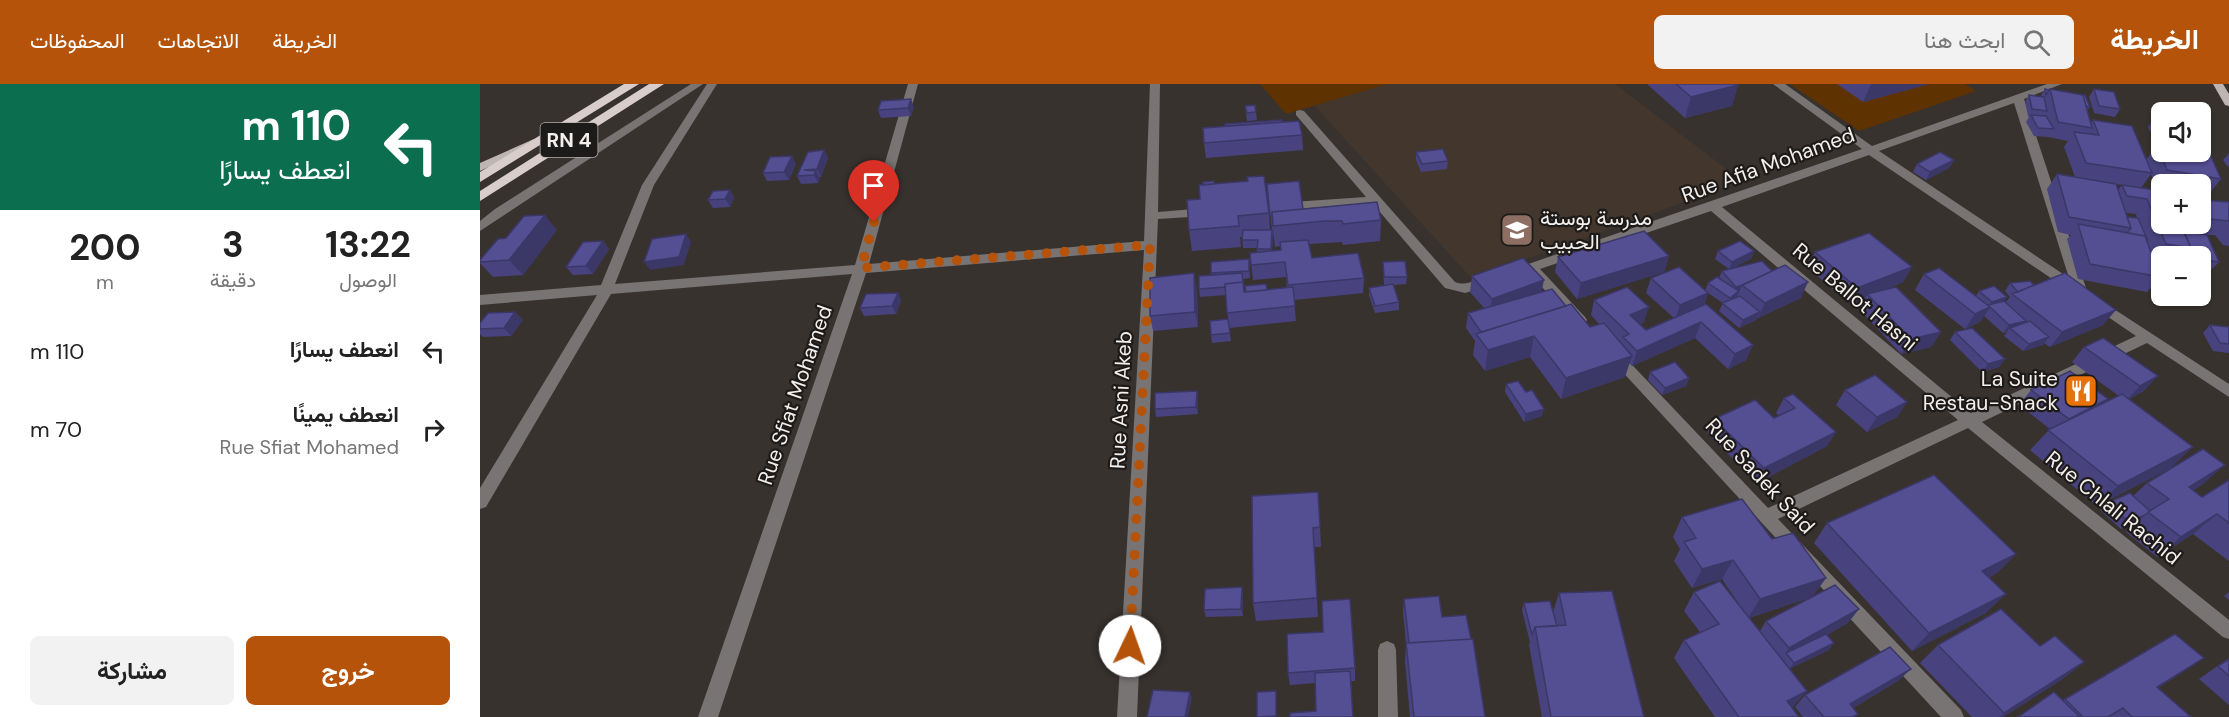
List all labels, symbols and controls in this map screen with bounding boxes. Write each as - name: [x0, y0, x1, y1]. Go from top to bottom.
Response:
- search box: [1654, 15, 2074, 69]
- text: الخريطة: [2110, 21, 2199, 58]
- text: ابحث هنا: [1924, 26, 2005, 55]
- icon: search: [2020, 26, 2053, 59]
- text: المحفوظات: [30, 27, 125, 55]
- text: الاتجاهات: [158, 27, 239, 55]
- text: الخريطة: [272, 27, 337, 55]
- text: 110 m: [241, 98, 351, 153]
- map controls: [2151, 102, 2211, 306]
- button: sound: [2151, 102, 2211, 162]
- icon: left: [372, 108, 450, 186]
- street label: Rue Afia Mohamed: [1678, 121, 1858, 209]
- road number: RN 4: [540, 123, 598, 157]
- text: انعطف يسارًا: [219, 152, 351, 187]
- pin: [848, 160, 899, 222]
- icon: arrive: [857, 169, 890, 202]
- button: +: [2151, 174, 2211, 234]
- place label: مدرسة بوستة الحبيب: [1540, 204, 1652, 256]
- school or university icon: مدرسة بوستة الحبيب: [1499, 212, 1535, 248]
- text: 3: [222, 221, 244, 268]
- text: 13:22: [325, 221, 411, 268]
- text: 200: [69, 224, 141, 271]
- street label: Rue Ballot Hasni: [1787, 237, 1923, 357]
- button: −: [2151, 246, 2211, 306]
- text: دقيقة: [210, 267, 256, 293]
- text: الوصول: [339, 267, 397, 293]
- text: m: [96, 269, 114, 295]
- street label: Rue Sfiat Mohamed: [751, 301, 839, 489]
- street label: Rue Asni Akeb: [1103, 330, 1139, 470]
- text: انعطف يسارًا: [290, 335, 399, 364]
- icon: left: [417, 335, 450, 368]
- text: 110 m: [30, 337, 84, 366]
- place label: La Suite Restau-Snack: [1923, 365, 2058, 417]
- restaurant icon: La Suite Restau-Snack: [2063, 373, 2099, 409]
- text: انعطف يمينًا: [292, 400, 399, 429]
- street label: Rue Sadek Said: [1699, 412, 1821, 540]
- icon: right: [417, 413, 450, 446]
- text: 70 m: [30, 415, 82, 444]
- text: Rue Sfiat Mohamed: [220, 434, 399, 460]
- street label: Rue Chlali Rachid: [2040, 445, 2186, 571]
- position arrow: [1098, 614, 1162, 678]
- button: مشاركة: [30, 636, 234, 705]
- button: خروج: [246, 636, 450, 705]

